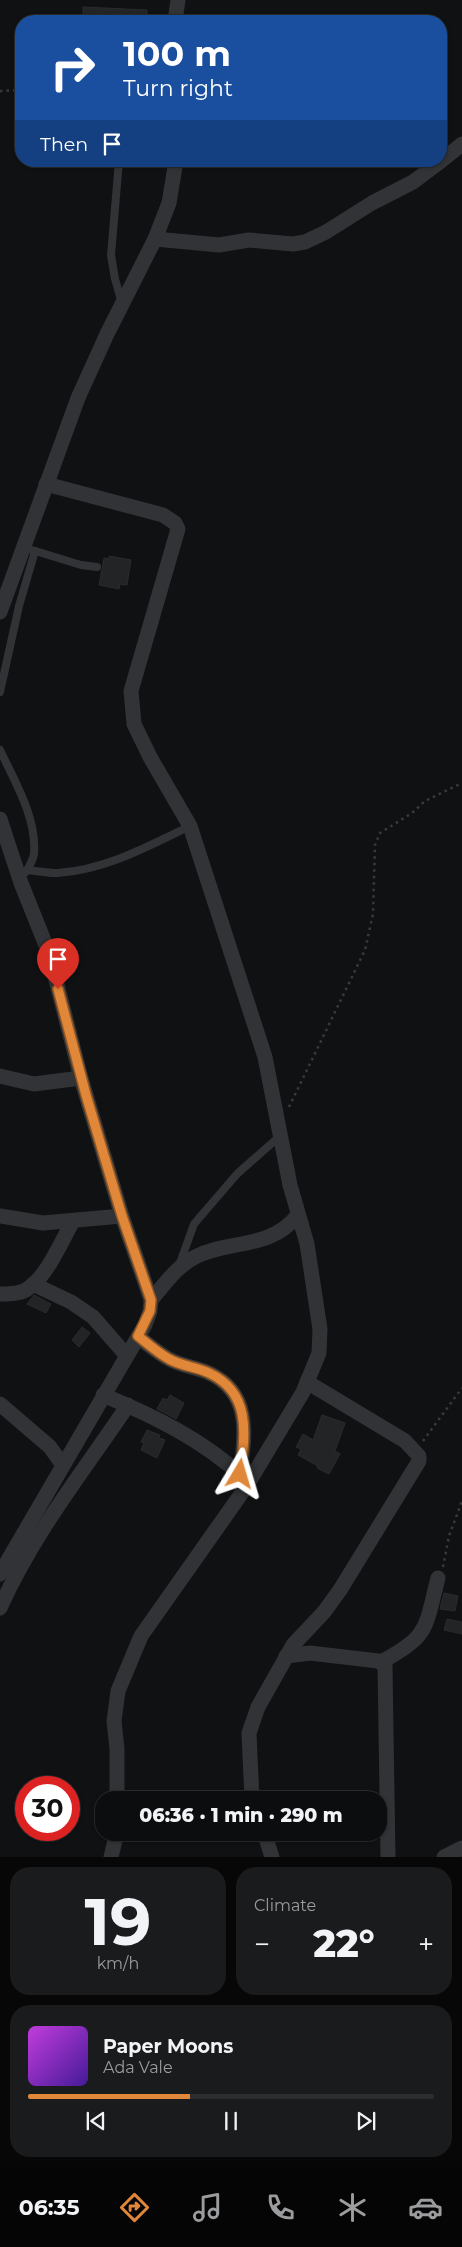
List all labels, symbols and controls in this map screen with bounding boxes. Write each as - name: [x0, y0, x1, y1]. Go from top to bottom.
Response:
- text: 100 m: [123, 32, 231, 75]
- icon: right: [40, 35, 105, 100]
- text: Turn right: [123, 75, 233, 102]
- icon: arrive: [98, 130, 126, 158]
- text: Then: [40, 133, 88, 156]
- pin: [37, 938, 79, 989]
- icon: arrive: [44, 945, 72, 973]
- position arrow: [213, 1447, 265, 1499]
- speed limit sign: 30: [15, 1776, 80, 1841]
- text: 06:36 · 1 min · 290 m: [139, 1804, 343, 1827]
- text: 19: [85, 1882, 151, 1961]
- text: Climate: [254, 1896, 316, 1915]
- text: 22°: [313, 1920, 375, 1967]
- text: −: [254, 1927, 270, 1961]
- text: +: [418, 1927, 434, 1961]
- text: km/h: [97, 1954, 139, 1973]
- text: Paper Moons: [103, 2035, 233, 2058]
- text: Ada Vale: [103, 2058, 173, 2077]
- icon: previous: [82, 2107, 110, 2135]
- icon: pause: [217, 2107, 245, 2135]
- icon: next: [352, 2107, 380, 2135]
- icon: directions: [117, 2190, 152, 2225]
- icon: music: [190, 2190, 225, 2225]
- icon: phone: [263, 2190, 298, 2225]
- icon: climate: [335, 2190, 370, 2225]
- icon: car: [408, 2190, 443, 2225]
- text: 06:35: [19, 2194, 79, 2221]

